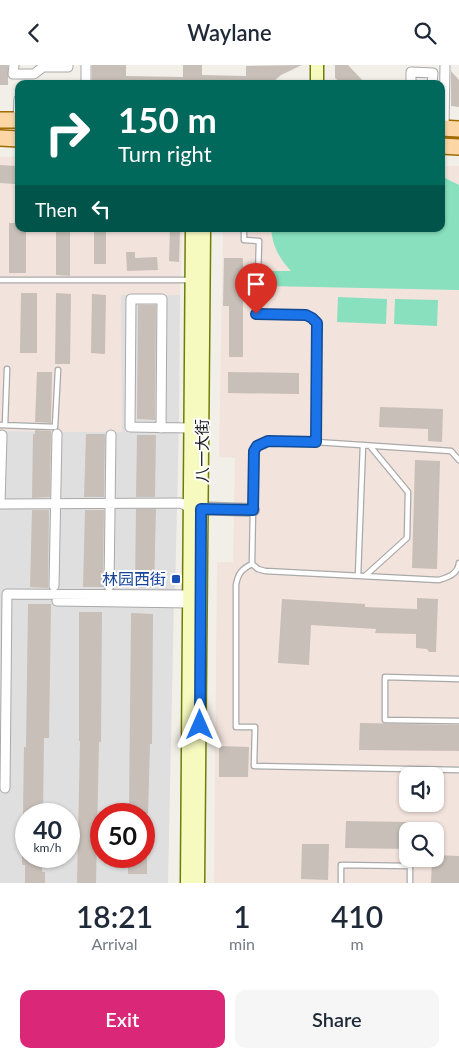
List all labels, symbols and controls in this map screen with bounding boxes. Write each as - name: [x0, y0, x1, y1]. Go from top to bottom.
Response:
- icon: back: [20, 19, 48, 47]
- text: Waylane: [187, 19, 272, 46]
- icon: search: [411, 19, 439, 47]
- text: 150 m: [118, 98, 217, 140]
- icon: right: [35, 100, 100, 165]
- text: Turn right: [118, 140, 212, 167]
- icon: left: [87, 195, 115, 223]
- text: Then: [35, 198, 77, 221]
- pin: [235, 263, 277, 314]
- icon: arrive: [242, 270, 270, 298]
- street label: 八一大街: [192, 419, 211, 483]
- place label: 林园西街: [102, 569, 166, 588]
- marker: 林园西街: [170, 573, 182, 585]
- position arrow: [173, 698, 225, 750]
- map controls: [399, 767, 444, 867]
- button: sound: [399, 767, 444, 812]
- speed limit sign: 50: [90, 803, 155, 868]
- text: 40: [33, 814, 62, 844]
- button: search: [399, 822, 444, 867]
- text: km/h: [33, 840, 62, 855]
- text: 18:21: [76, 898, 153, 934]
- text: 1: [233, 898, 251, 934]
- text: 410: [331, 898, 383, 934]
- text: Arrival: [91, 934, 138, 953]
- text: min: [229, 934, 255, 953]
- text: m: [350, 934, 364, 953]
- button: Exit: [20, 990, 225, 1048]
- button: Share: [235, 990, 439, 1048]

